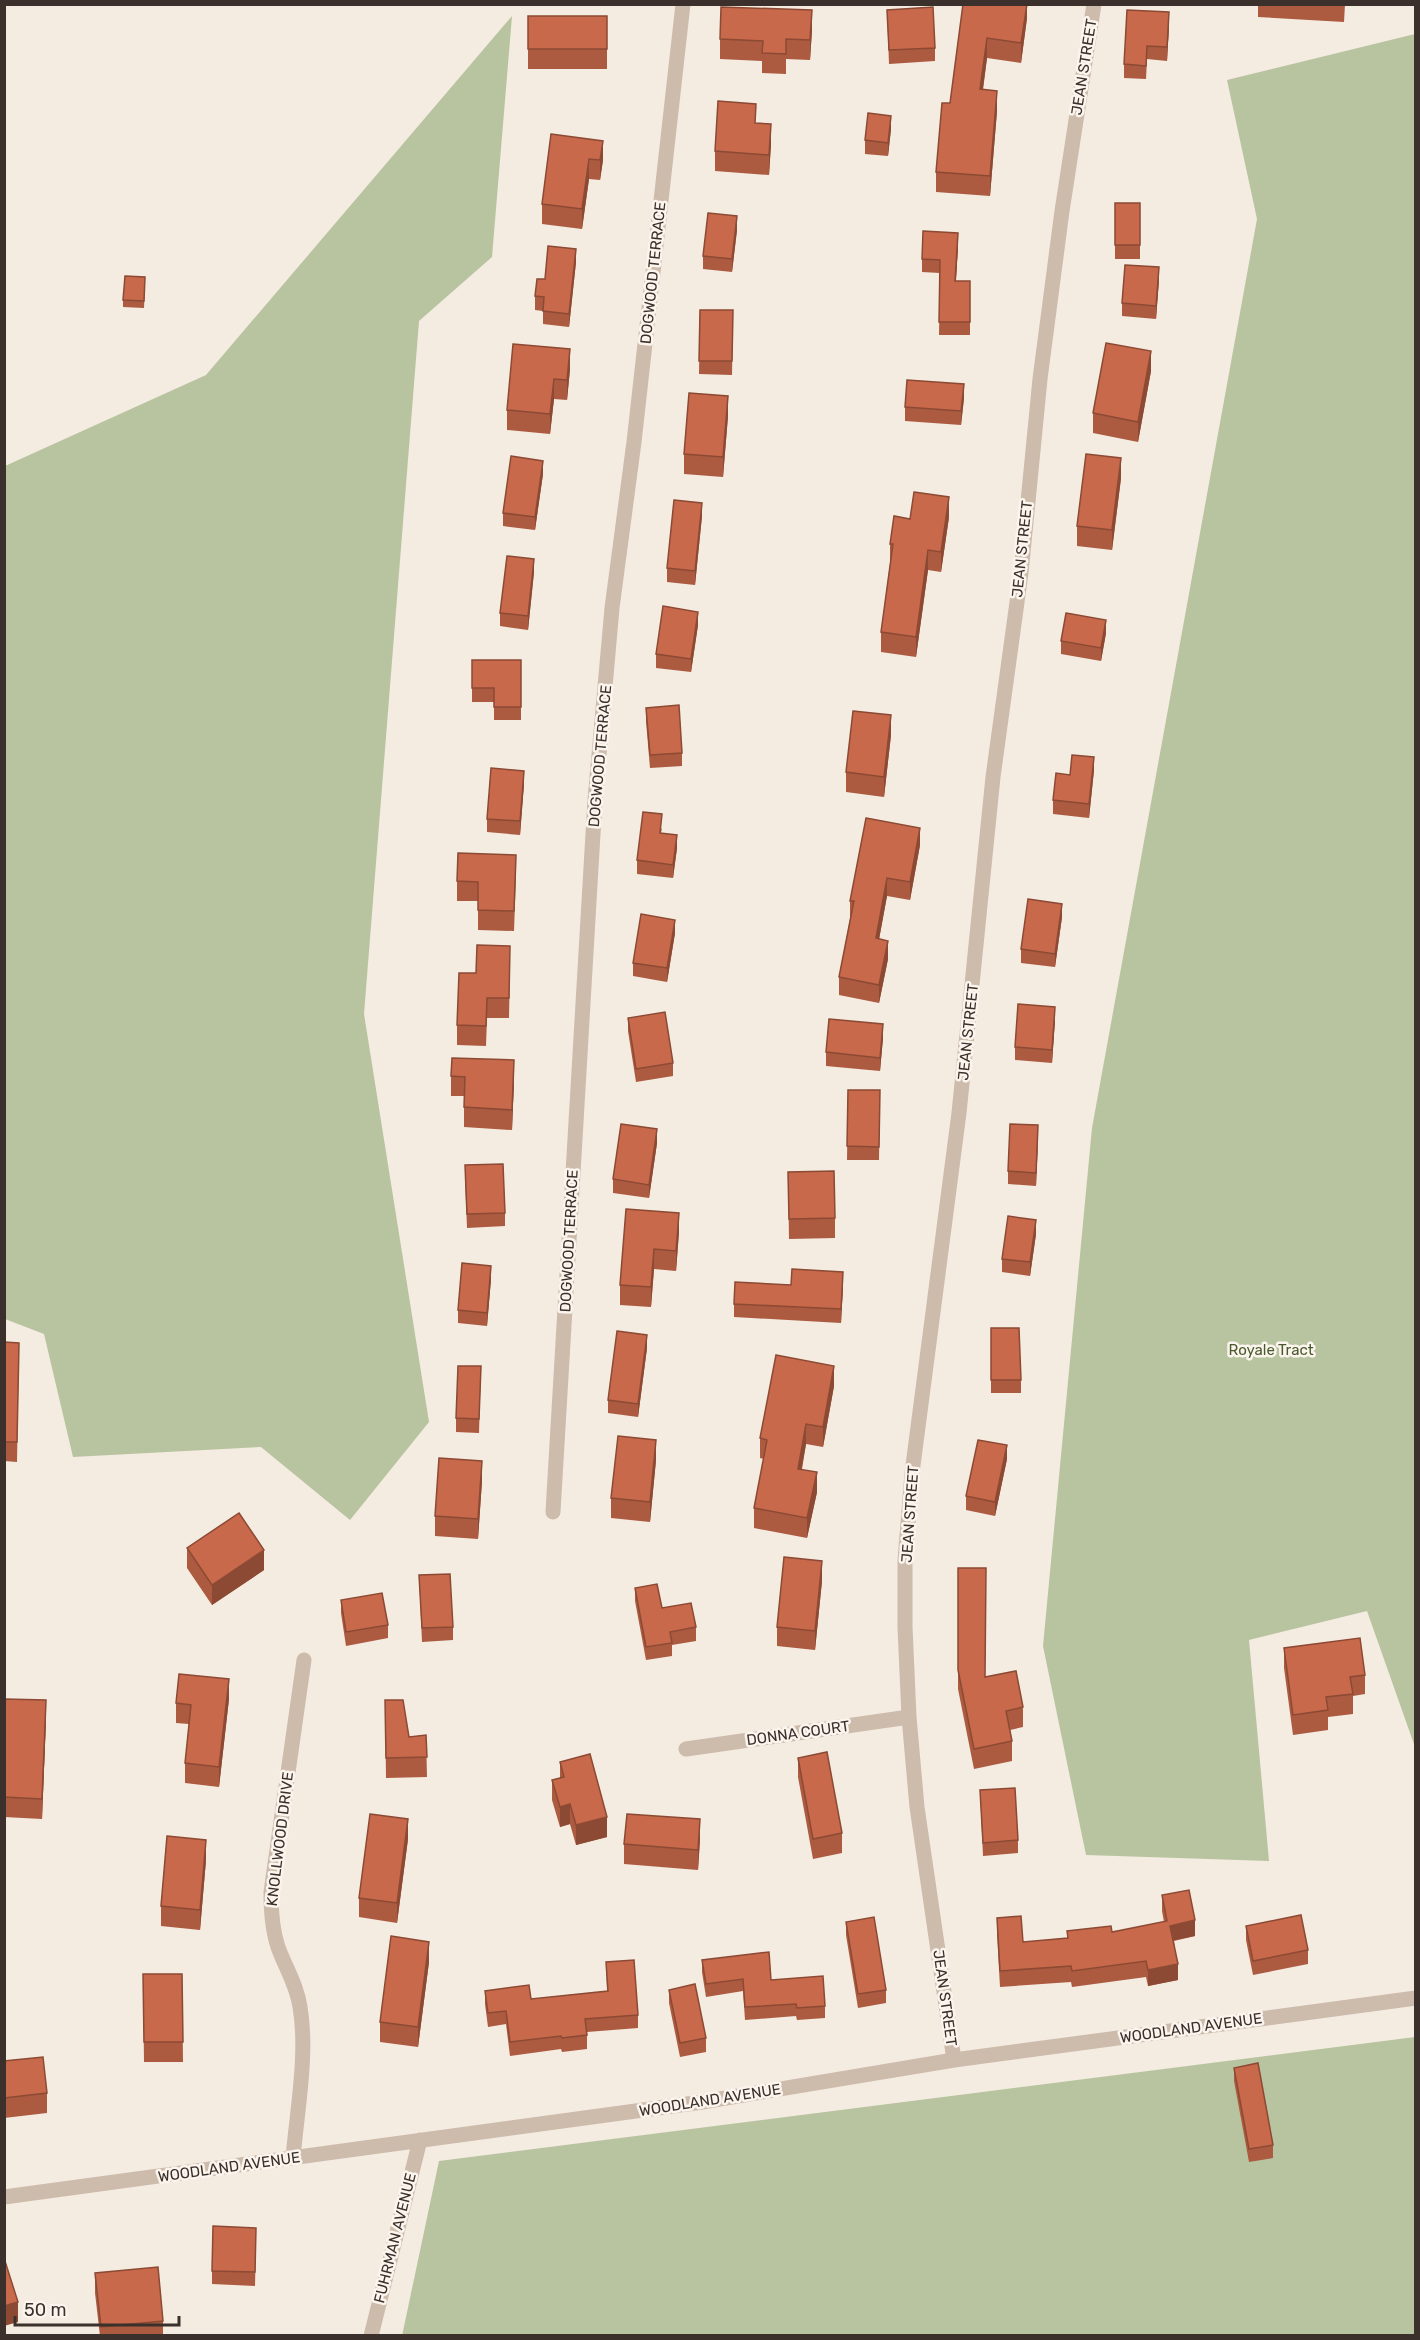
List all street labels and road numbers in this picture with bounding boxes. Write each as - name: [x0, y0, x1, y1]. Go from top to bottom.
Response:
- street label: JEAN STREET: [1067, 17, 1101, 116]
- street label: DOGWOOD TERRACE: [637, 201, 669, 345]
- street label: JEAN STREET: [1008, 499, 1036, 598]
- street label: DOGWOOD TERRACE: [585, 684, 615, 828]
- street label: JEAN STREET: [954, 982, 982, 1081]
- street label: DOGWOOD TERRACE: [556, 1169, 582, 1313]
- street label: JEAN STREET: [898, 1465, 922, 1563]
- street label: DONNA COURT: [745, 1717, 851, 1749]
- street label: KNOLLWOOD DRIVE: [263, 1771, 297, 1907]
- street label: JEAN STREET: [929, 1949, 961, 2048]
- street label: WOODLAND AVENUE: [1119, 2009, 1263, 2047]
- street label: WOODLAND AVENUE: [638, 2080, 782, 2120]
- street label: WOODLAND AVENUE: [157, 2148, 301, 2186]
- street label: FUHRMAN AVENUE: [370, 2171, 420, 2305]

